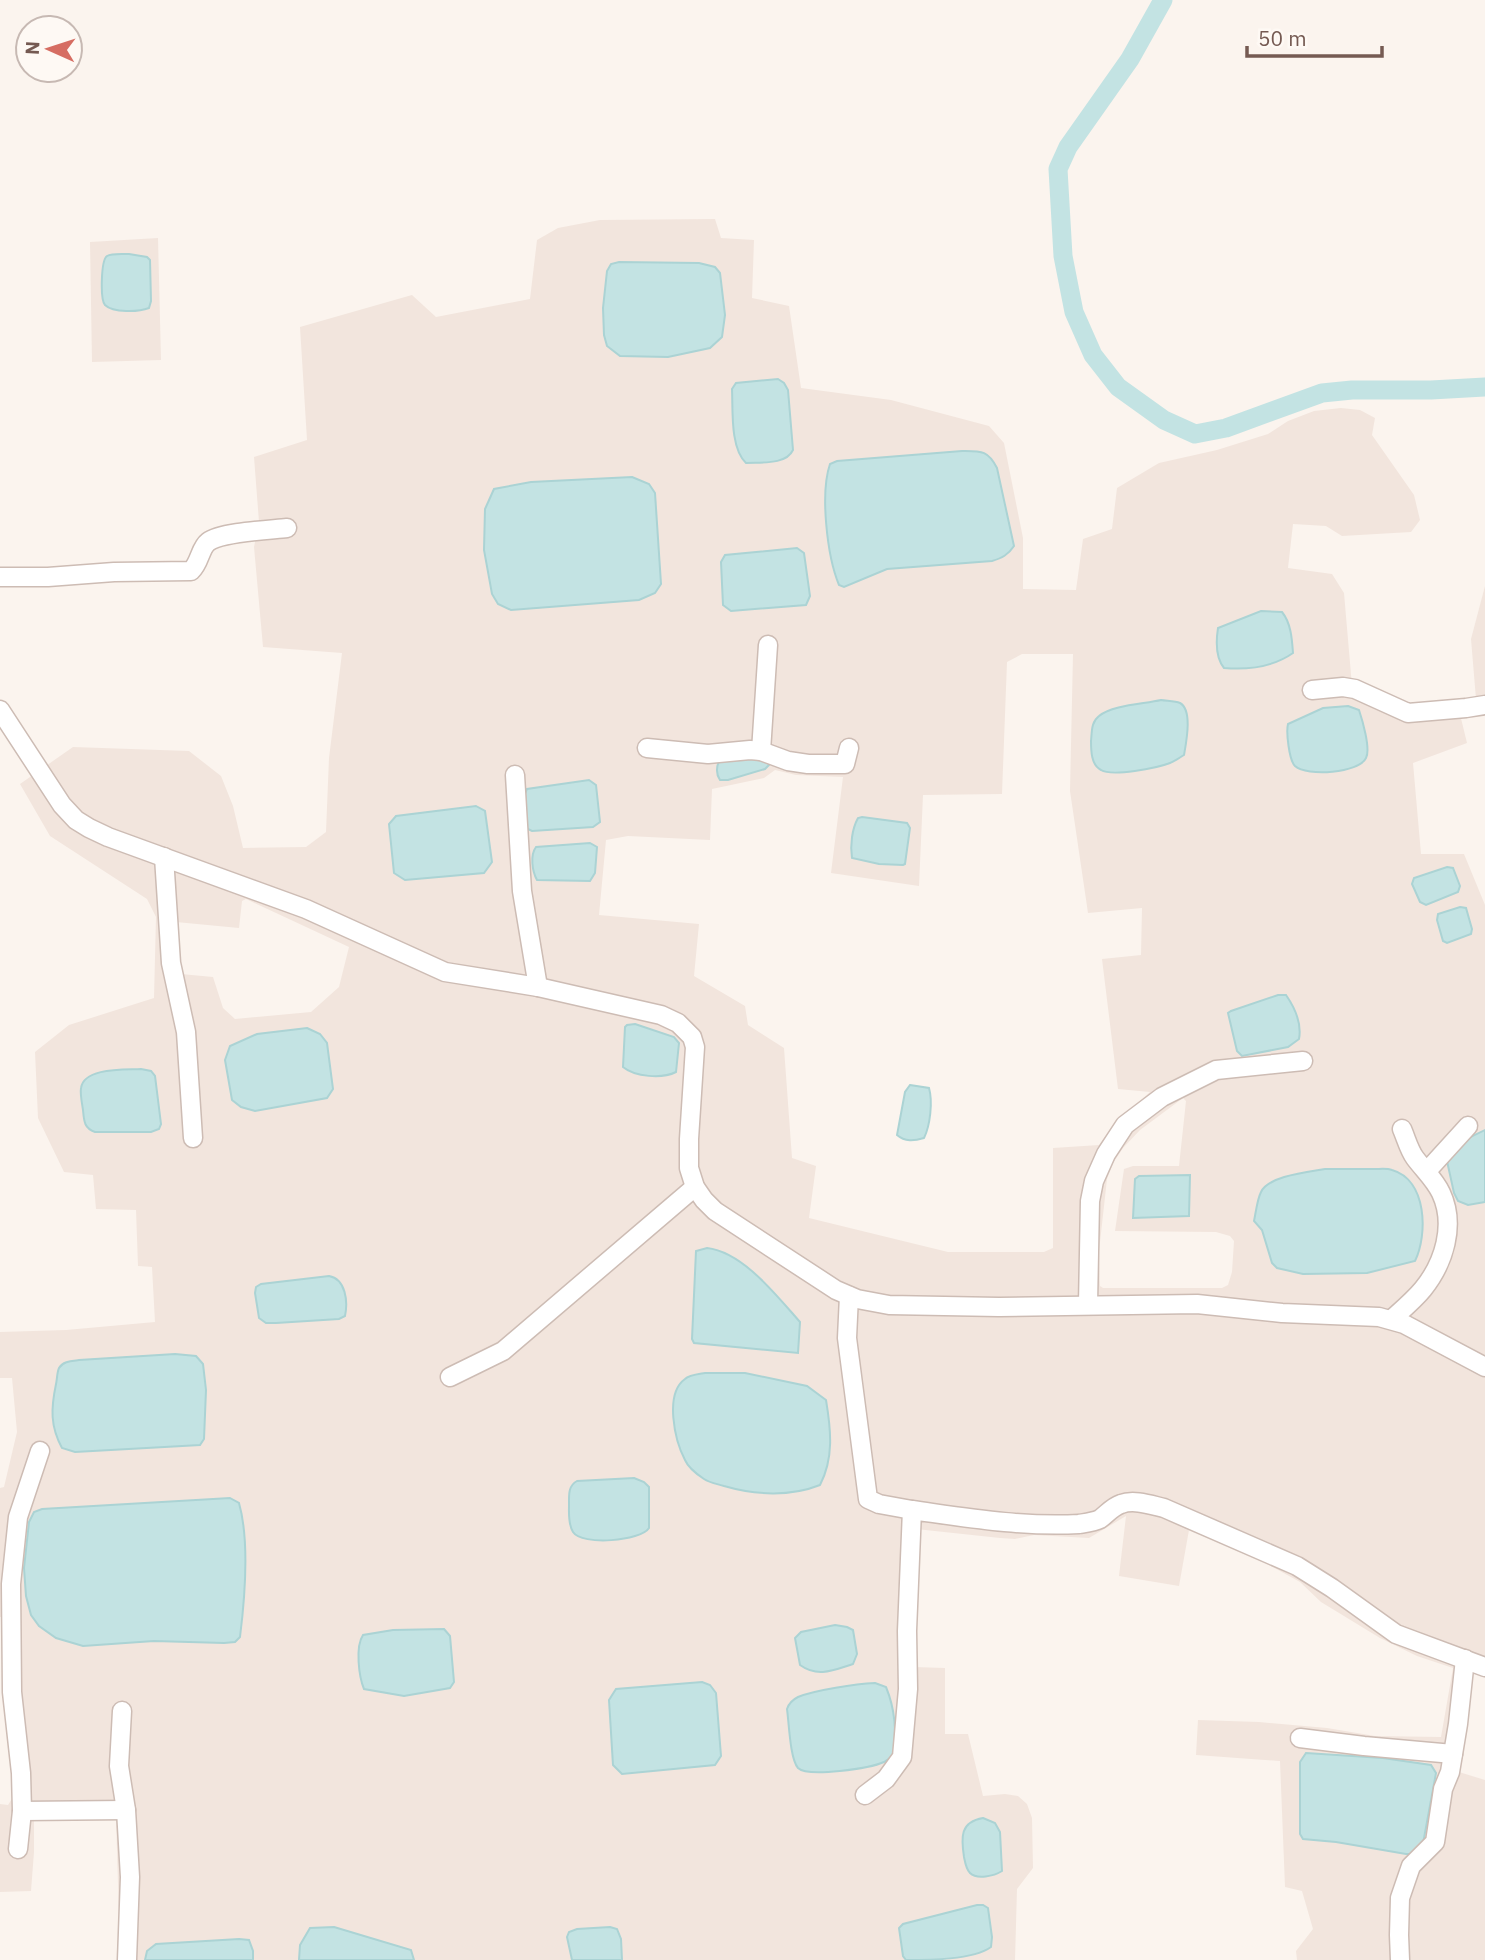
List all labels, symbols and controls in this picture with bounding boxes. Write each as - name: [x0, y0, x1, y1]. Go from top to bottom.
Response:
- north arrow: [14, 14, 84, 84]
- scale bar: [1247, 14, 1382, 58]
- text: 50 m: [1258, 24, 1307, 52]
- text: N: [20, 41, 44, 56]

